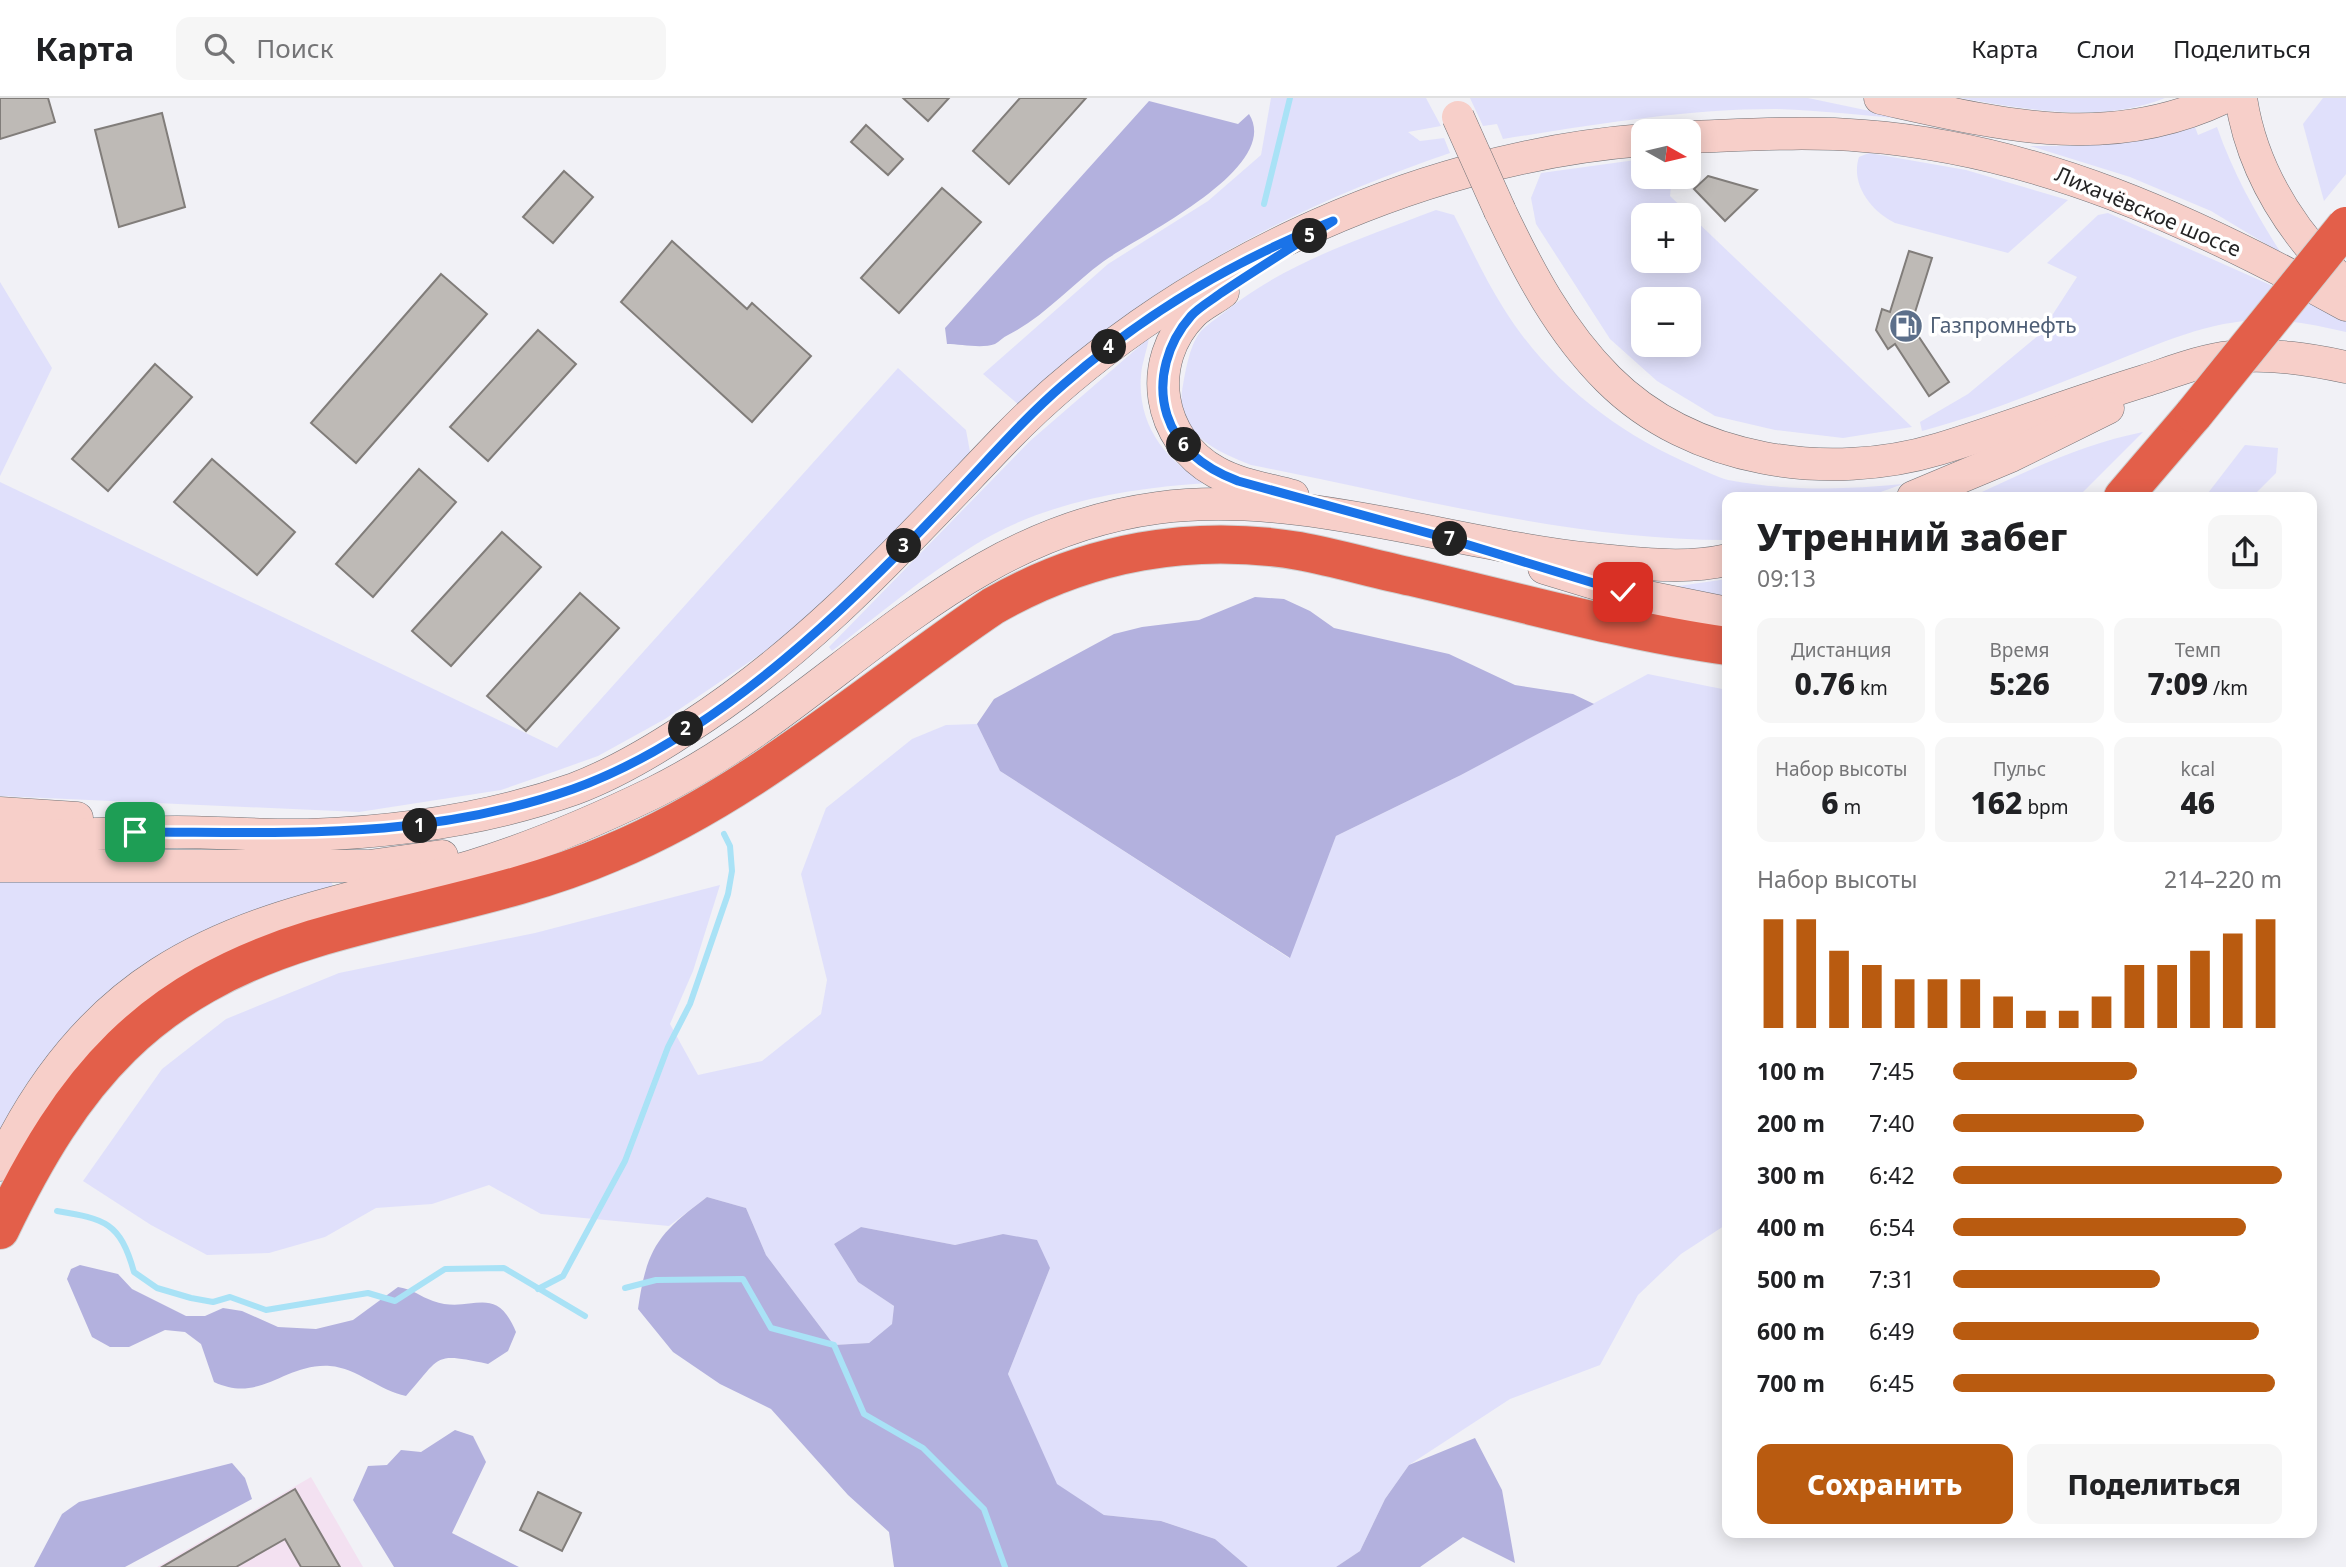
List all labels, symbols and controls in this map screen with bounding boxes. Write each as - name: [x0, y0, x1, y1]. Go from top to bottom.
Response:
- search box: [176, 17, 666, 80]
- text: Карта: [35, 26, 134, 71]
- icon: search: [200, 29, 238, 67]
- text: Поиск: [256, 30, 333, 66]
- text: Карта: [1971, 32, 2038, 65]
- text: Слои: [2076, 32, 2135, 65]
- text: Поделиться: [2173, 32, 2311, 65]
- north arrow: [1631, 119, 1701, 189]
- map controls: [1631, 119, 1701, 357]
- street label: Лихачёвское шоссе: [2051, 159, 2246, 263]
- button: +: [1631, 203, 1701, 273]
- pin: 5: [1292, 218, 1328, 254]
- text: 5: [1304, 222, 1315, 248]
- button: −: [1631, 287, 1701, 357]
- fuel station icon: Газпромнефть: [1887, 307, 1925, 345]
- place label: Газпромнефть: [1930, 311, 2077, 339]
- pin: 4: [1092, 330, 1126, 364]
- text: 4: [1103, 333, 1114, 359]
- pin: 6: [1166, 428, 1202, 462]
- text: 6: [1178, 431, 1189, 457]
- text: Утренний забег: [1757, 510, 2067, 562]
- button: share: [2208, 515, 2282, 589]
- pin: 7: [1432, 522, 1468, 556]
- text: 7: [1444, 525, 1455, 551]
- pin: 3: [886, 528, 922, 564]
- text: 3: [898, 532, 909, 558]
- pin: [1593, 562, 1653, 622]
- text: 09:13: [1757, 562, 1816, 594]
- icon: check: [1604, 573, 1642, 611]
- text: Дистанция: [1791, 637, 1891, 663]
- text: Время: [1990, 637, 2049, 663]
- text: Темп: [2175, 637, 2221, 663]
- text: 0.76: [1794, 663, 1855, 704]
- text: 5:26: [1989, 663, 2050, 704]
- text: 7:09: [2148, 663, 2208, 704]
- text: km: [1855, 675, 1888, 701]
- text: /km: [2208, 675, 2248, 701]
- pin: 2: [668, 712, 704, 746]
- text: 2: [680, 715, 691, 741]
- text: Набор высоты: [1775, 756, 1907, 782]
- text: Пульс: [1993, 756, 2046, 782]
- text: kcal: [2180, 756, 2215, 782]
- text: 6: [1821, 782, 1838, 823]
- text: 162: [1970, 782, 2022, 823]
- text: 46: [2180, 782, 2215, 823]
- text: m: [1838, 794, 1861, 820]
- text: bpm: [2022, 794, 2069, 820]
- pin: [105, 802, 165, 862]
- pin: 1: [402, 808, 438, 844]
- text: 1: [414, 812, 425, 838]
- icon: arrive: [116, 813, 154, 851]
- text: Набор высоты: [1757, 863, 1917, 895]
- text: 214–220 m: [2164, 863, 2282, 895]
- text: 100 m: [1757, 1055, 1825, 1087]
- text: 7:45: [1869, 1055, 1915, 1087]
- text: 200 m: [1757, 1107, 1825, 1139]
- text: 7:40: [1869, 1107, 1915, 1139]
- text: 300 m: [1757, 1159, 1825, 1191]
- text: 6:42: [1869, 1159, 1915, 1191]
- text: 400 m: [1757, 1211, 1825, 1243]
- text: 6:54: [1869, 1211, 1915, 1243]
- text: 500 m: [1757, 1263, 1825, 1295]
- text: 7:31: [1869, 1263, 1915, 1295]
- text: 600 m: [1757, 1315, 1825, 1347]
- text: 6:49: [1869, 1315, 1915, 1347]
- text: 700 m: [1757, 1367, 1825, 1399]
- text: 6:45: [1869, 1367, 1915, 1399]
- button: Сохранить: [1757, 1444, 2013, 1524]
- button: Поделиться: [2027, 1444, 2282, 1524]

